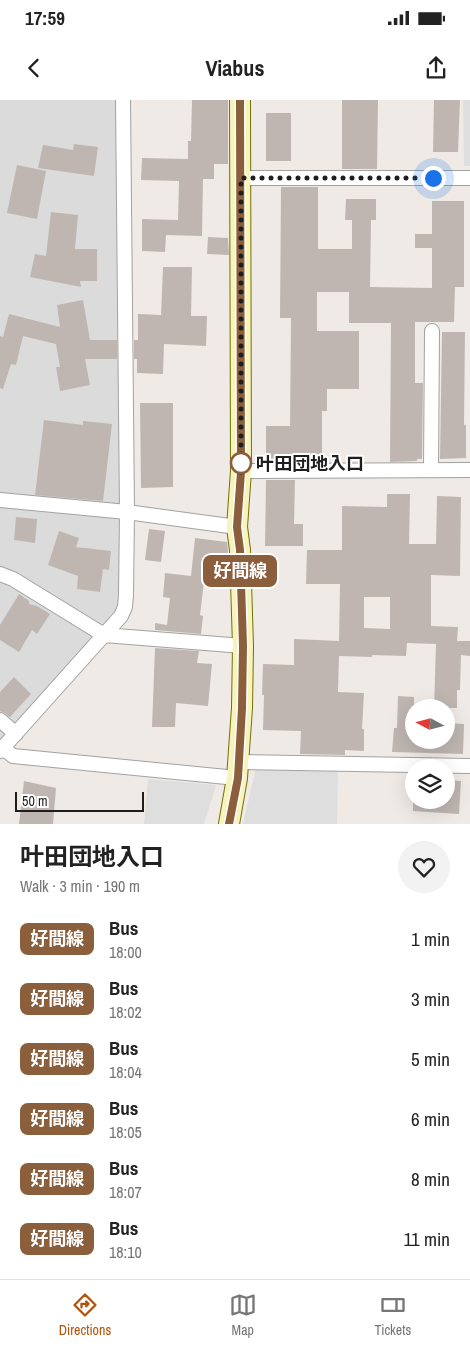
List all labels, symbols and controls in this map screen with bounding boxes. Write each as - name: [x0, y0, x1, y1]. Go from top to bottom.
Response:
- text: 17:59: [25, 5, 65, 31]
- text: Viabus: [206, 53, 264, 83]
- icon: back: [20, 54, 48, 82]
- icon: share: [422, 54, 450, 82]
- your location: [421, 166, 446, 191]
- place label: 叶田団地入口: [256, 451, 364, 476]
- marker: 叶田団地入口: [230, 452, 252, 474]
- line badge: 好間線: [211, 555, 269, 587]
- text: 好間線: [213, 558, 267, 583]
- north arrow: [405, 699, 455, 749]
- map controls: [405, 699, 455, 809]
- button: layers: [405, 759, 455, 809]
- scale bar: [15, 789, 144, 812]
- text: 50 m: [22, 792, 48, 810]
- text: 叶田団地入口: [20, 840, 164, 872]
- button: heart: [398, 841, 450, 893]
- text: Walk · 3 min · 190 m: [20, 875, 140, 897]
- text: Bus: [109, 915, 138, 941]
- text: 好間線: [30, 926, 84, 951]
- text: 1 min: [411, 926, 450, 952]
- text: 18:00: [109, 941, 142, 963]
- text: Bus: [109, 975, 138, 1001]
- text: 好間線: [30, 986, 84, 1011]
- text: 3 min: [411, 986, 450, 1012]
- text: 18:02: [109, 1001, 142, 1023]
- text: Bus: [109, 1035, 138, 1061]
- text: 好間線: [30, 1046, 84, 1071]
- text: 5 min: [411, 1046, 450, 1072]
- text: 18:04: [109, 1061, 142, 1083]
- text: Bus: [109, 1095, 138, 1121]
- text: 好間線: [30, 1106, 84, 1131]
- text: 6 min: [411, 1106, 450, 1132]
- text: 18:05: [109, 1121, 142, 1143]
- text: Bus: [109, 1155, 138, 1181]
- text: 好間線: [30, 1166, 84, 1191]
- text: 8 min: [411, 1166, 450, 1192]
- text: 18:07: [109, 1181, 142, 1203]
- text: Bus: [109, 1215, 138, 1241]
- text: 好間線: [30, 1226, 84, 1251]
- text: 11 min: [404, 1226, 450, 1252]
- text: 18:10: [109, 1241, 142, 1263]
- tab: Directions: [59, 1291, 111, 1339]
- tab: Map: [229, 1291, 257, 1339]
- tab: Tickets: [374, 1291, 411, 1339]

